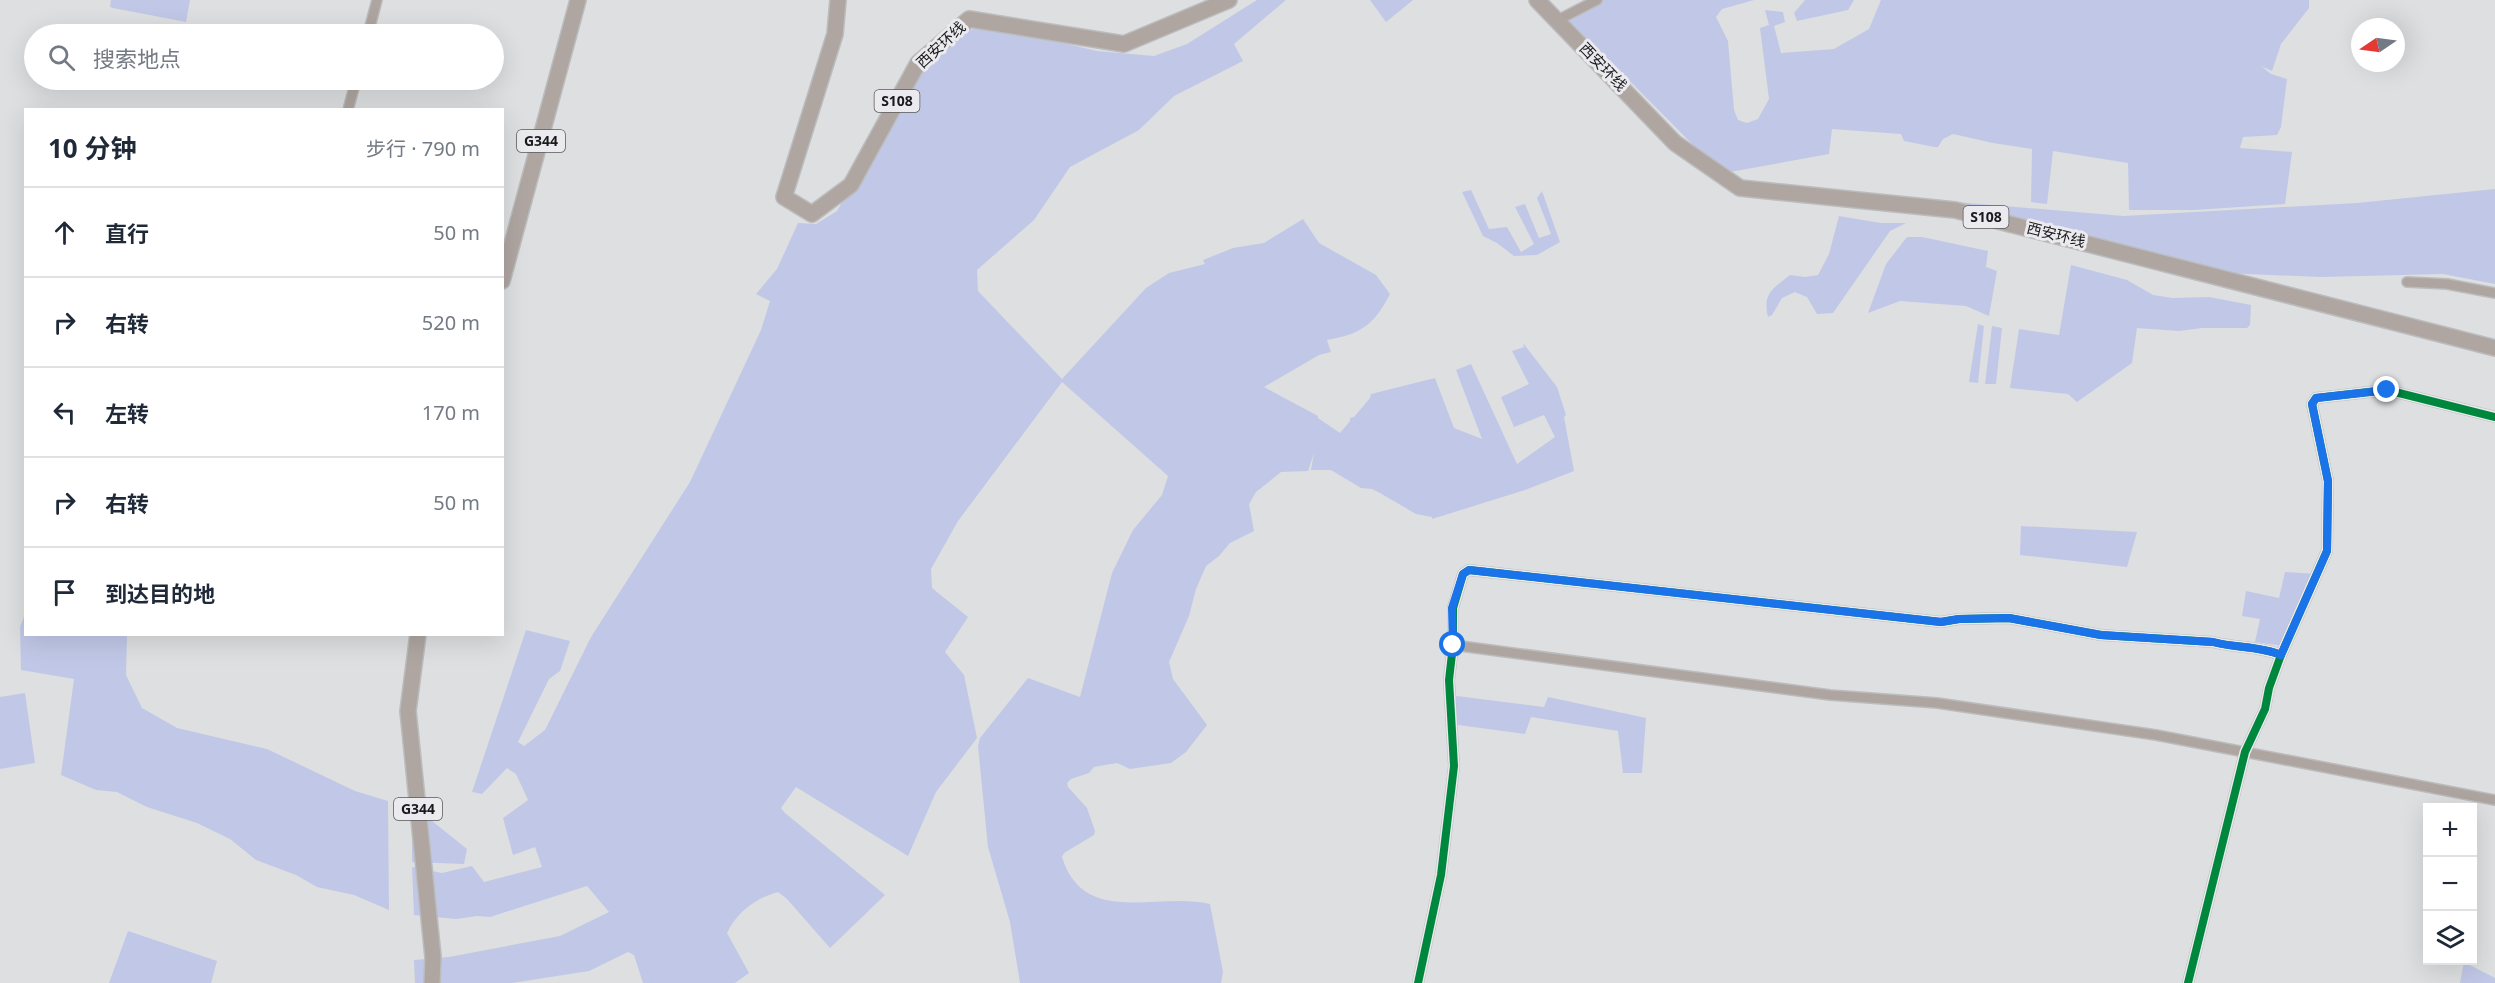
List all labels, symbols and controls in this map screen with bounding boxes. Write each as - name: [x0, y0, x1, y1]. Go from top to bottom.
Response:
- street label: 西安环线: [912, 16, 969, 72]
- north arrow: [2351, 18, 2405, 72]
- search box: [24, 24, 504, 90]
- street label: 西安环线: [1576, 38, 1632, 95]
- icon: search: [45, 41, 78, 74]
- text: 搜索地点: [93, 43, 181, 73]
- road number: S108: [874, 90, 920, 112]
- text: 10 分钟: [48, 130, 137, 166]
- road number: G344: [517, 130, 565, 152]
- text: 步行 · 790 m: [366, 135, 480, 162]
- road number: S108: [1964, 206, 2008, 228]
- icon: ahead: [48, 216, 81, 249]
- street label: 西安环线: [2025, 217, 2088, 251]
- text: 直行: [105, 218, 149, 248]
- text: 50 m: [433, 219, 480, 246]
- icon: right: [48, 306, 81, 339]
- text: 右转: [105, 308, 149, 338]
- text: 520 m: [422, 309, 480, 336]
- route end: [2373, 376, 2399, 402]
- icon: left: [48, 396, 81, 429]
- text: 左转: [105, 398, 149, 428]
- text: 170 m: [422, 399, 480, 426]
- icon: right: [48, 486, 81, 519]
- text: 右转: [105, 488, 149, 518]
- text: 50 m: [433, 489, 480, 516]
- icon: arrive: [48, 576, 81, 609]
- text: 到达目的地: [105, 578, 215, 608]
- route start: [1439, 631, 1465, 657]
- road number: G344: [394, 798, 442, 820]
- map controls: [2423, 803, 2477, 965]
- button: +: [2423, 803, 2477, 857]
- button: −: [2423, 857, 2477, 911]
- button: layers: [2423, 911, 2477, 965]

